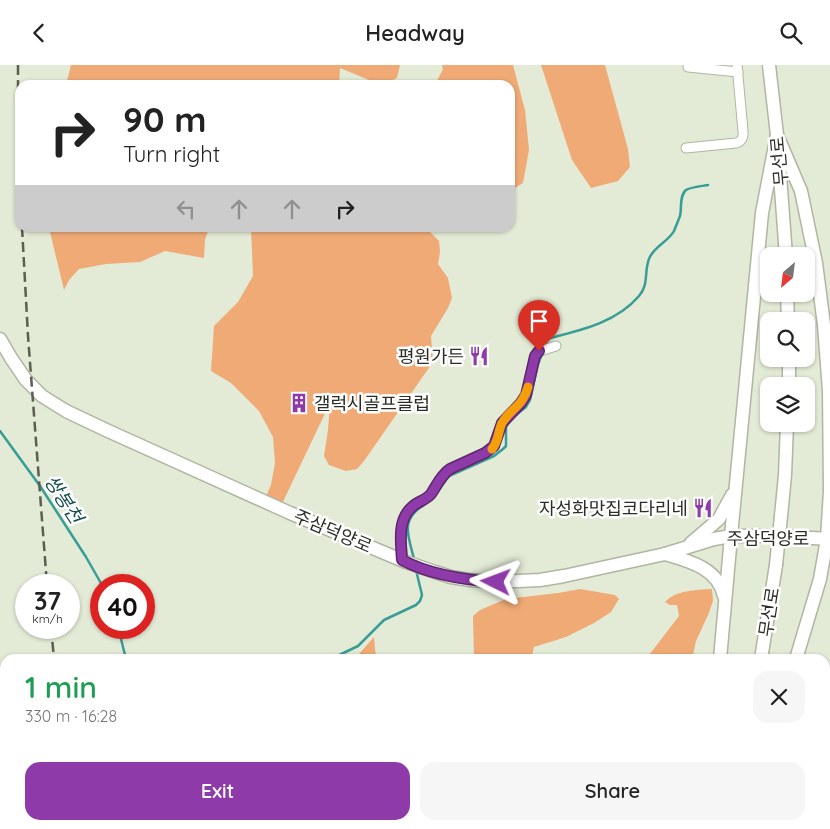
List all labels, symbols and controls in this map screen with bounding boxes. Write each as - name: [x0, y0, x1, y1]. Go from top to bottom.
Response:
- icon: back: [25, 19, 53, 47]
- text: Headway: [365, 19, 465, 47]
- icon: search: [777, 19, 805, 47]
- text: 90 m: [123, 97, 206, 141]
- icon: right: [40, 100, 105, 165]
- street label: 무선로: [765, 135, 793, 187]
- text: Turn right: [123, 140, 220, 168]
- icon: left: [172, 195, 200, 223]
- icon: ahead: [225, 195, 253, 223]
- icon: ahead: [278, 195, 306, 223]
- icon: right: [331, 195, 359, 223]
- north arrow: [760, 247, 815, 303]
- map controls: [760, 247, 815, 432]
- pin: [518, 300, 560, 351]
- icon: arrive: [525, 307, 553, 335]
- button: search: [760, 312, 815, 367]
- place label: 평원가든: [398, 345, 464, 368]
- restaurant icon: 평원가든: [468, 345, 490, 367]
- button: layers: [760, 377, 815, 432]
- building icon: 갤럭시골프클럽: [288, 392, 310, 414]
- place label: 갤럭시골프클럽: [314, 392, 430, 415]
- water label: 쌍봉천: [40, 470, 89, 529]
- place label: 자성화맛집코다리네: [539, 497, 688, 520]
- restaurant icon: 자성화맛집코다리네: [692, 497, 714, 519]
- street label: 주삼덕양로: [290, 504, 376, 558]
- street label: 주삼덕양로: [727, 527, 809, 550]
- position arrow: [469, 555, 521, 607]
- speed limit sign: 40: [90, 574, 155, 639]
- text: 37: [34, 585, 61, 616]
- street label: 무선로: [754, 586, 784, 638]
- text: km/h: [32, 611, 63, 626]
- text: 1 min: [25, 668, 97, 706]
- button: close: [753, 671, 805, 723]
- text: 330 m · 16:28: [25, 706, 117, 726]
- button: Exit: [25, 762, 410, 820]
- button: Share: [420, 762, 805, 820]

